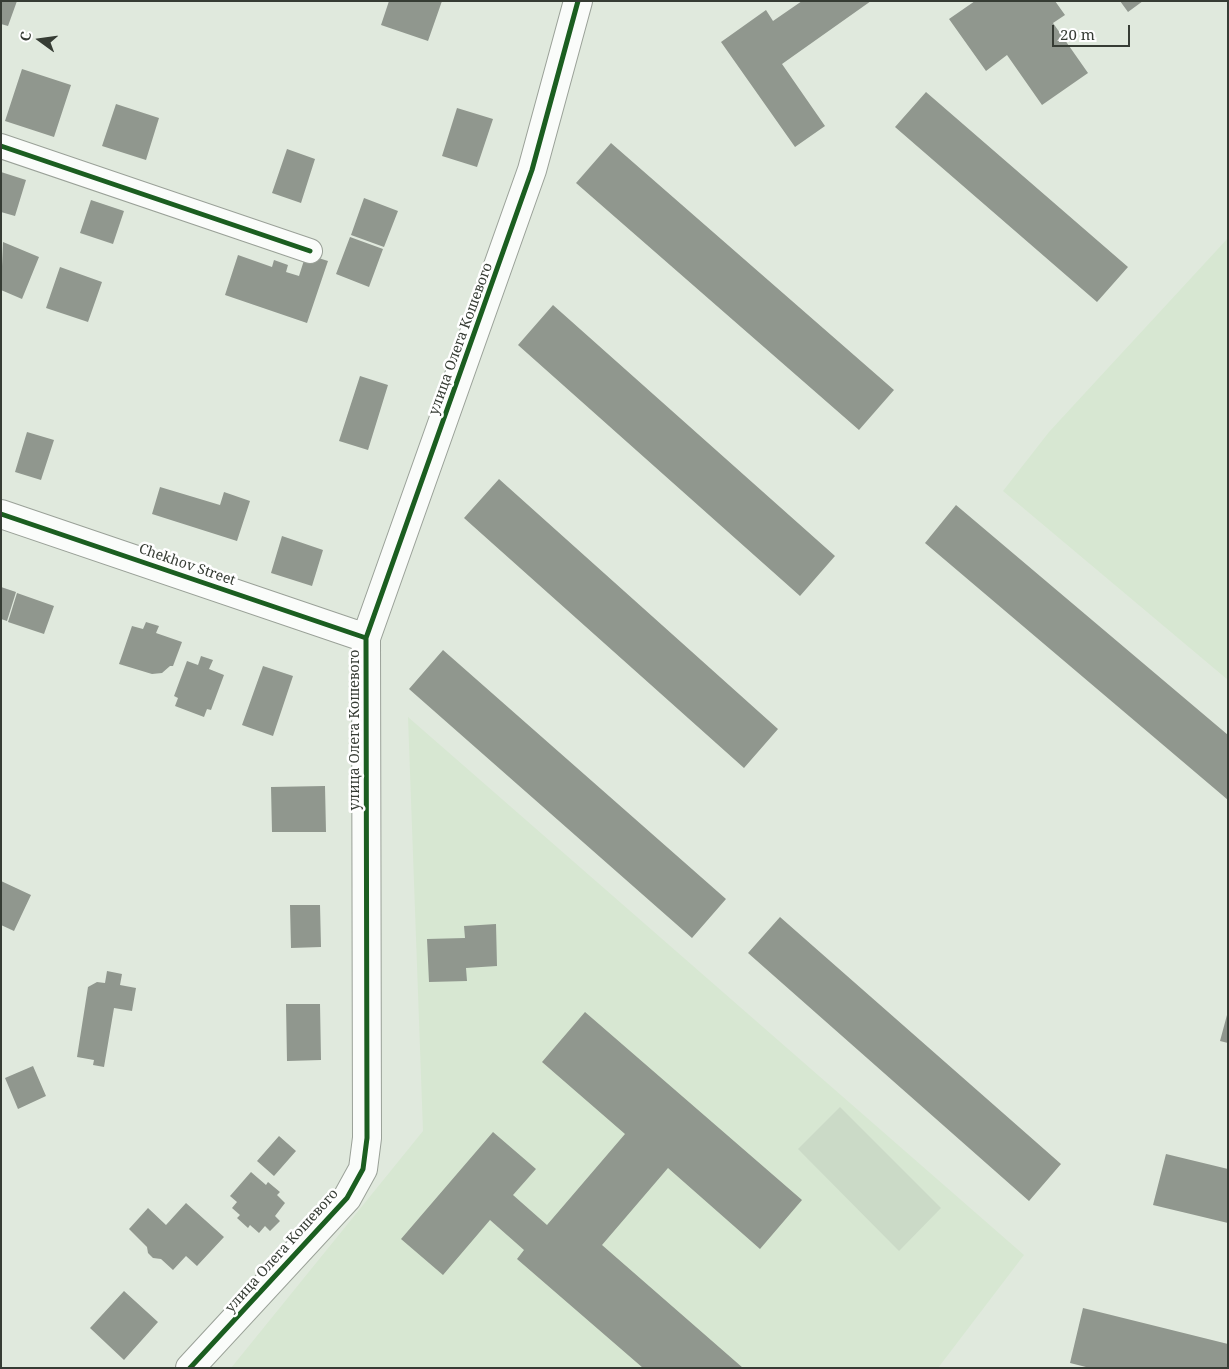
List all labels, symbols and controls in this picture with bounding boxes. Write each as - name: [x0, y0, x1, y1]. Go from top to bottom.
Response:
- north arrow: [15, 15, 65, 65]
- scale bar: [1054, 15, 1132, 47]
- text: 20 m: [1060, 24, 1095, 44]
- text: С: [15, 29, 35, 43]
- street label: улица Олега Кошевого: [426, 261, 496, 417]
- street label: Chekhov Street: [137, 541, 237, 589]
- street label: улица Олега Кошевого: [347, 650, 363, 810]
- street label: улица Олега Кошевого: [222, 1186, 342, 1316]

